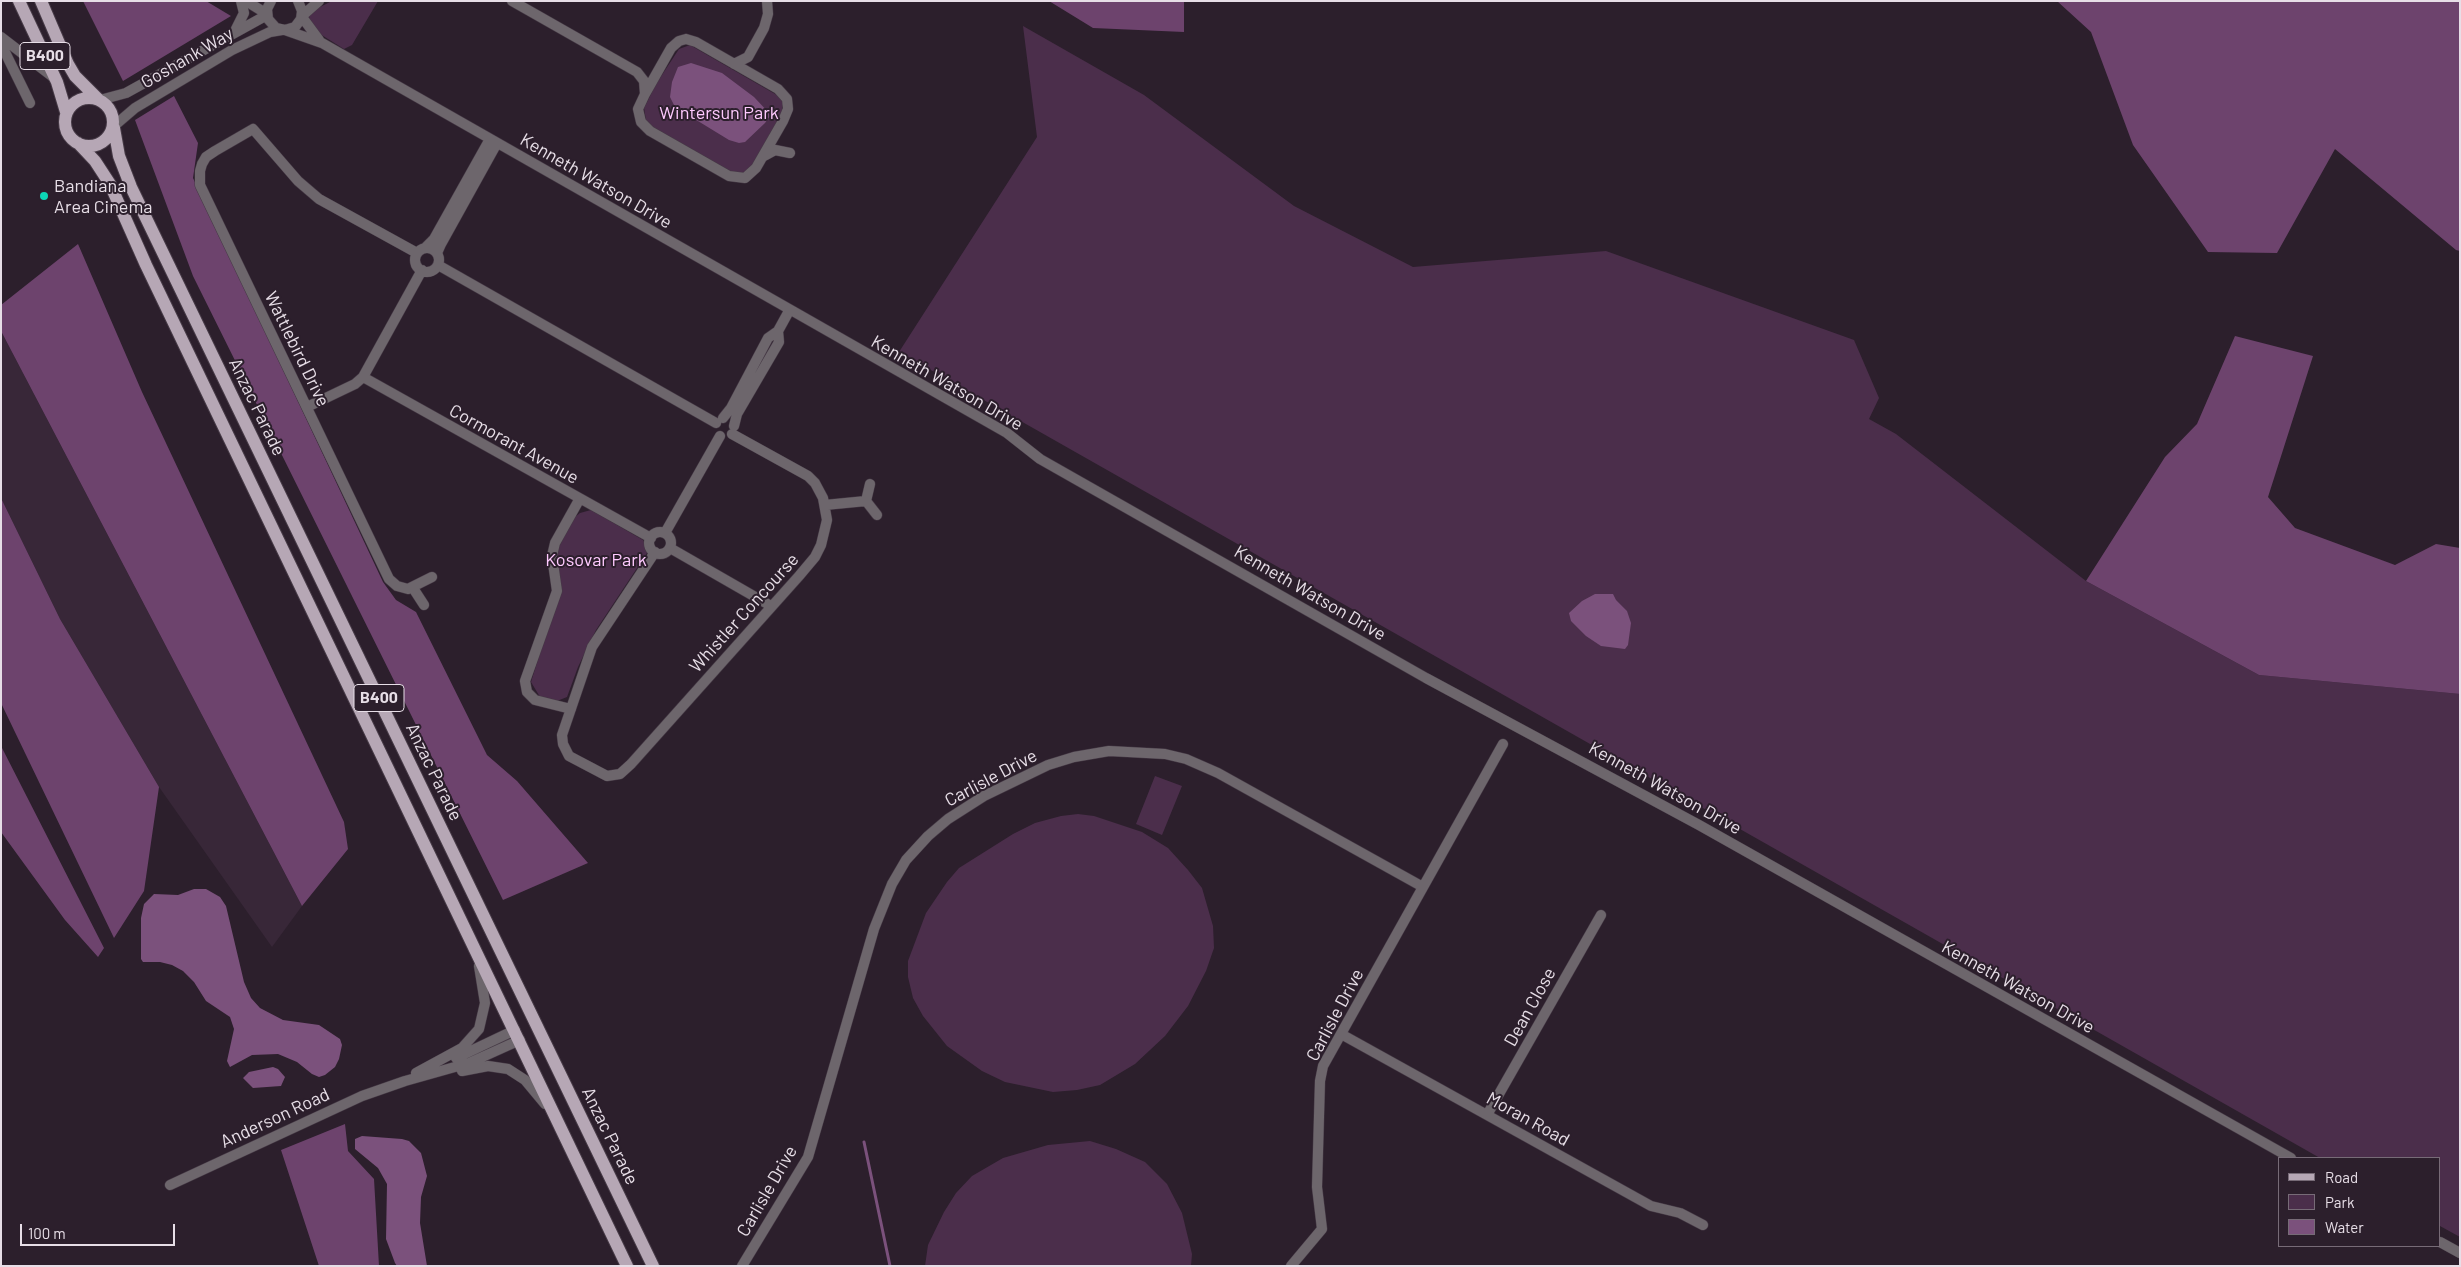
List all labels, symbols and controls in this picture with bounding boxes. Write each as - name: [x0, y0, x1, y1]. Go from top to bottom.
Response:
- street label: Goshank Way: [137, 23, 237, 93]
- road number: B400: [20, 42, 70, 70]
- park label: Wintersun Park: [659, 102, 779, 124]
- street label: Kenneth Watson Drive: [516, 129, 676, 233]
- place label: Bandiana Area Cinema: [54, 175, 152, 218]
- marker: Bandiana Area Cinema: [38, 190, 50, 202]
- street label: Wattlebird Drive: [260, 288, 334, 410]
- street label: Kenneth Watson Drive: [867, 331, 1027, 435]
- street label: Anzac Parade: [224, 355, 290, 459]
- street label: Cormorant Avenue: [446, 399, 582, 489]
- street label: Kenneth Watson Drive: [1230, 541, 1390, 645]
- park label: Kosovar Park: [545, 549, 647, 571]
- street label: Whistler Concourse: [685, 549, 803, 677]
- road number: B400: [354, 684, 404, 711]
- street label: Anzac Parade: [401, 720, 467, 824]
- street label: Kenneth Watson Drive: [1585, 737, 1745, 839]
- street label: Carlisle Drive: [941, 745, 1041, 811]
- street label: Kenneth Watson Drive: [1938, 936, 2098, 1038]
- street label: Dean Close: [1500, 964, 1560, 1050]
- street label: Carlisle Drive: [1302, 965, 1368, 1065]
- street label: Anderson Road: [217, 1083, 333, 1153]
- street label: Anzac Parade: [577, 1084, 643, 1188]
- street label: Moran Road: [1483, 1087, 1573, 1151]
- street label: Carlisle Drive: [732, 1142, 802, 1240]
- legend: [2278, 1157, 2441, 1247]
- text: Road: [2325, 1168, 2358, 1186]
- text: Park: [2325, 1193, 2354, 1211]
- scale bar: [22, 1214, 178, 1246]
- text: Water: [2325, 1218, 2364, 1236]
- text: 100 m: [28, 1224, 66, 1242]

